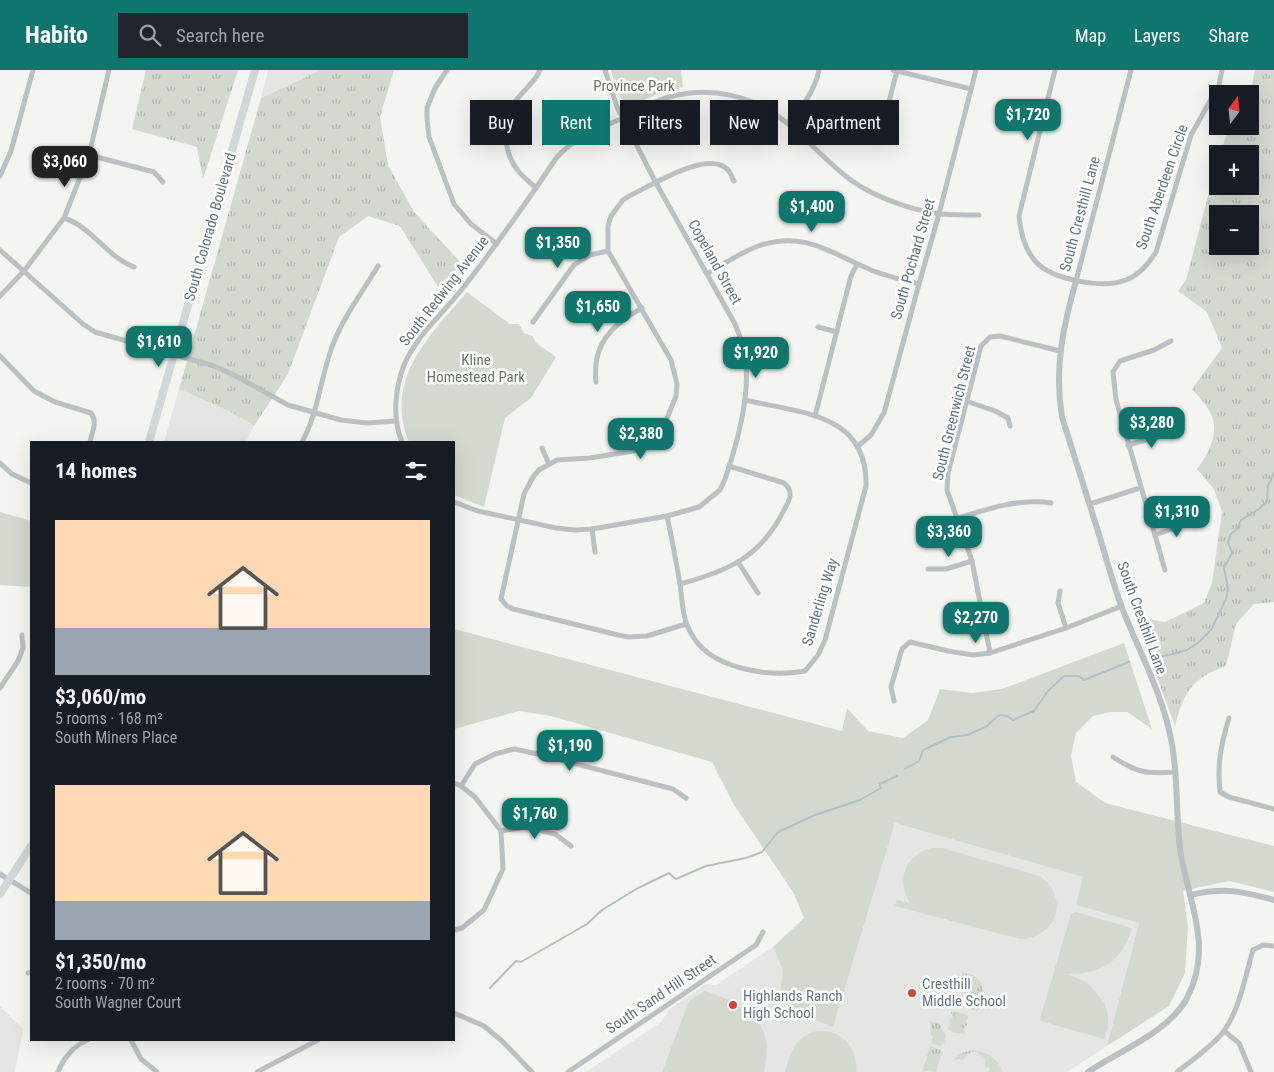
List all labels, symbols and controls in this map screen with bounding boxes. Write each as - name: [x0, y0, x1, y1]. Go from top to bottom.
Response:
- search box: [118, 13, 468, 58]
- text: Habito: [25, 21, 88, 49]
- icon: search: [136, 21, 164, 49]
- text: Search here: [176, 24, 264, 47]
- text: Map: [1075, 25, 1106, 46]
- text: Layers: [1134, 25, 1181, 46]
- text: Share: [1209, 25, 1249, 46]
- park label: Province Park: [593, 77, 675, 95]
- north arrow: [1209, 85, 1259, 135]
- map controls: [1209, 85, 1259, 255]
- pin: $1,720: [987, 98, 1069, 141]
- chip: Buy: [470, 100, 532, 145]
- chip: Rent: [542, 100, 610, 145]
- chip: Filters: [620, 100, 700, 145]
- chip: New: [710, 100, 778, 145]
- chip: Apartment: [788, 100, 899, 145]
- text: $1,720: [1006, 105, 1050, 124]
- street label: South Aberdeen Circle: [1132, 122, 1192, 252]
- button: +: [1209, 145, 1259, 195]
- pin: $3,060: [24, 146, 106, 188]
- street label: South Colorado Boulevard: [180, 151, 240, 303]
- text: $3,060: [43, 152, 87, 171]
- street label: South Cresthill Lane: [1056, 154, 1104, 274]
- pin: $1,400: [771, 190, 853, 233]
- street label: South Pochard Street: [887, 196, 939, 322]
- text: $1,400: [790, 197, 834, 216]
- button: −: [1209, 205, 1259, 255]
- street label: Copeland Street: [684, 216, 746, 308]
- pin: $1,350: [517, 226, 599, 269]
- street label: South Redwing Avenue: [395, 232, 493, 350]
- text: $1,350: [536, 233, 580, 252]
- pin: $1,650: [557, 290, 639, 333]
- text: $1,650: [576, 297, 620, 316]
- pin: $1,610: [118, 326, 200, 368]
- text: $1,610: [137, 332, 181, 351]
- pin: $1,920: [715, 336, 797, 379]
- text: $1,920: [734, 343, 778, 362]
- street label: South Greenwich Street: [929, 344, 979, 482]
- park label: Kline Homestead Park: [427, 351, 525, 386]
- pin: $3,280: [1111, 406, 1193, 449]
- text: $3,280: [1130, 413, 1174, 432]
- pin: $2,380: [600, 418, 682, 460]
- text: $2,380: [619, 424, 663, 443]
- icon: filters: [402, 457, 430, 485]
- text: 14 homes: [55, 459, 137, 483]
- pin: $1,310: [1136, 496, 1218, 538]
- text: $1,310: [1155, 502, 1199, 521]
- pin: $3,360: [908, 516, 990, 558]
- text: $3,360: [927, 522, 971, 541]
- icon: home: [198, 553, 288, 643]
- street label: Sanderling Way: [798, 556, 842, 648]
- street label: South Cresthill Lane: [1113, 559, 1171, 677]
- pin: $2,270: [935, 602, 1017, 644]
- text: $2,270: [954, 608, 998, 627]
- text: $3,060/mo: [55, 685, 146, 709]
- text: 5 rooms · 168 m²: [55, 709, 163, 728]
- text: South Miners Place: [55, 728, 177, 747]
- pin: $1,190: [529, 730, 611, 772]
- text: $1,190: [548, 736, 592, 755]
- pin: $1,760: [494, 798, 576, 840]
- text: $1,760: [513, 804, 557, 823]
- icon: home: [198, 818, 288, 908]
- text: $1,350/mo: [55, 950, 146, 974]
- street label: South Sand Hill Street: [602, 950, 720, 1038]
- text: 2 rooms · 70 m²: [55, 974, 155, 993]
- place label: Cresthill Middle School: [922, 975, 1006, 1010]
- place label: Highlands Ranch High School: [743, 987, 843, 1022]
- marker: Cresthill Middle School: [906, 987, 918, 999]
- text: South Wagner Court: [55, 993, 181, 1012]
- marker: Highlands Ranch High School: [727, 999, 739, 1011]

